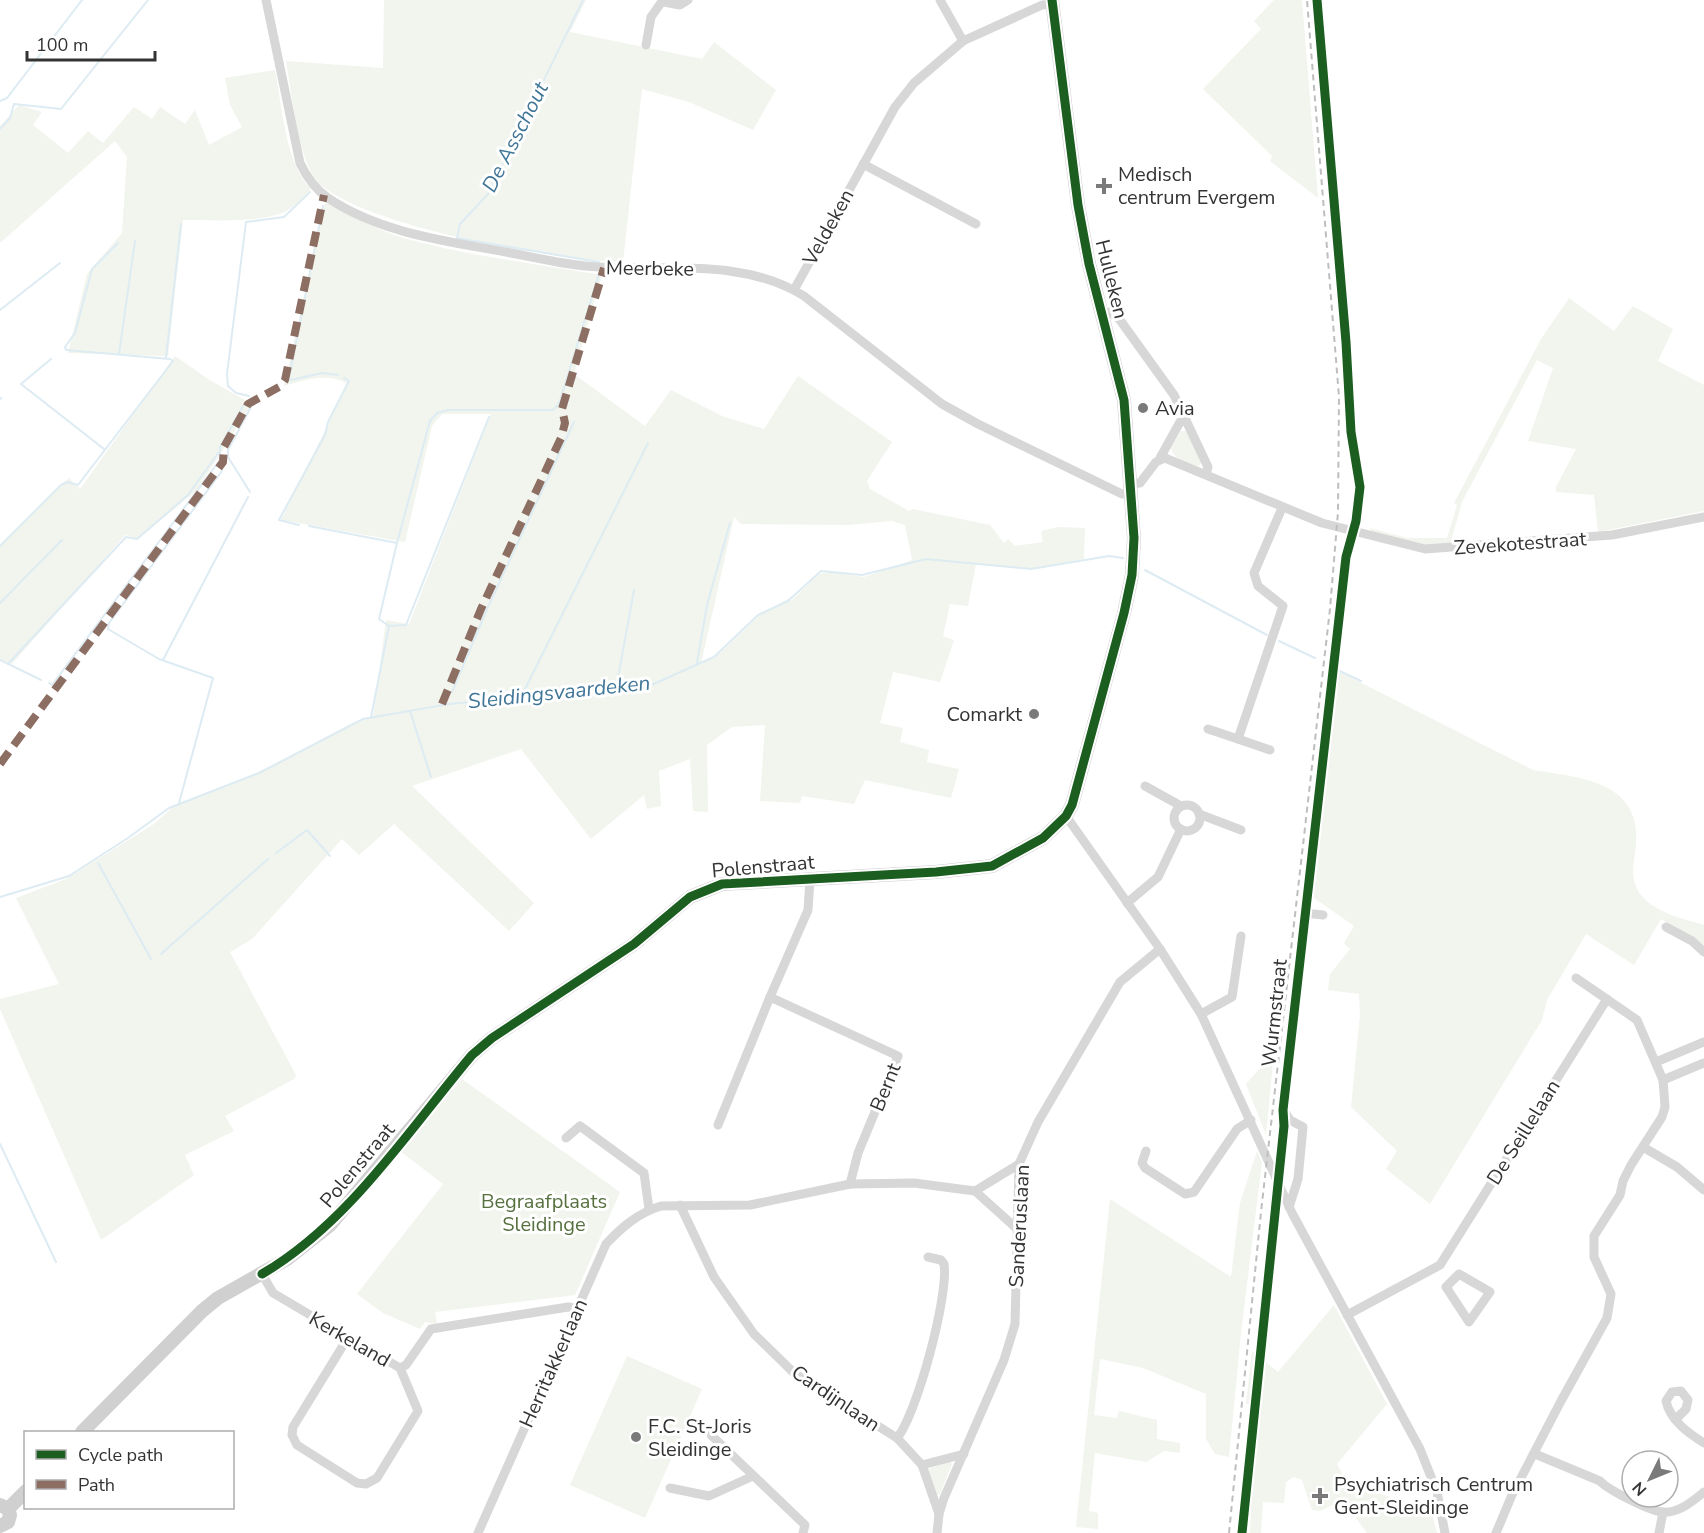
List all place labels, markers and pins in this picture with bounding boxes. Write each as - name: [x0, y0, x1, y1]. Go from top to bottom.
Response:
- place label: Medisch centrum Evergem: [1118, 161, 1275, 211]
- marker: Medisch centrum Evergem: [1095, 177, 1113, 195]
- place label: Avia: [1155, 395, 1195, 422]
- marker: Avia: [1136, 401, 1150, 415]
- place label: Comarkt: [946, 701, 1023, 728]
- marker: Comarkt: [1027, 707, 1041, 721]
- place label: F.C. St-Joris Sleidinge: [648, 1413, 752, 1463]
- marker: F.C. St-Joris Sleidinge: [629, 1430, 643, 1444]
- place label: Psychiatrisch Centrum Gent-Sleidinge: [1334, 1471, 1533, 1521]
- marker: Psychiatrisch Centrum Gent-Sleidinge: [1311, 1487, 1329, 1505]

